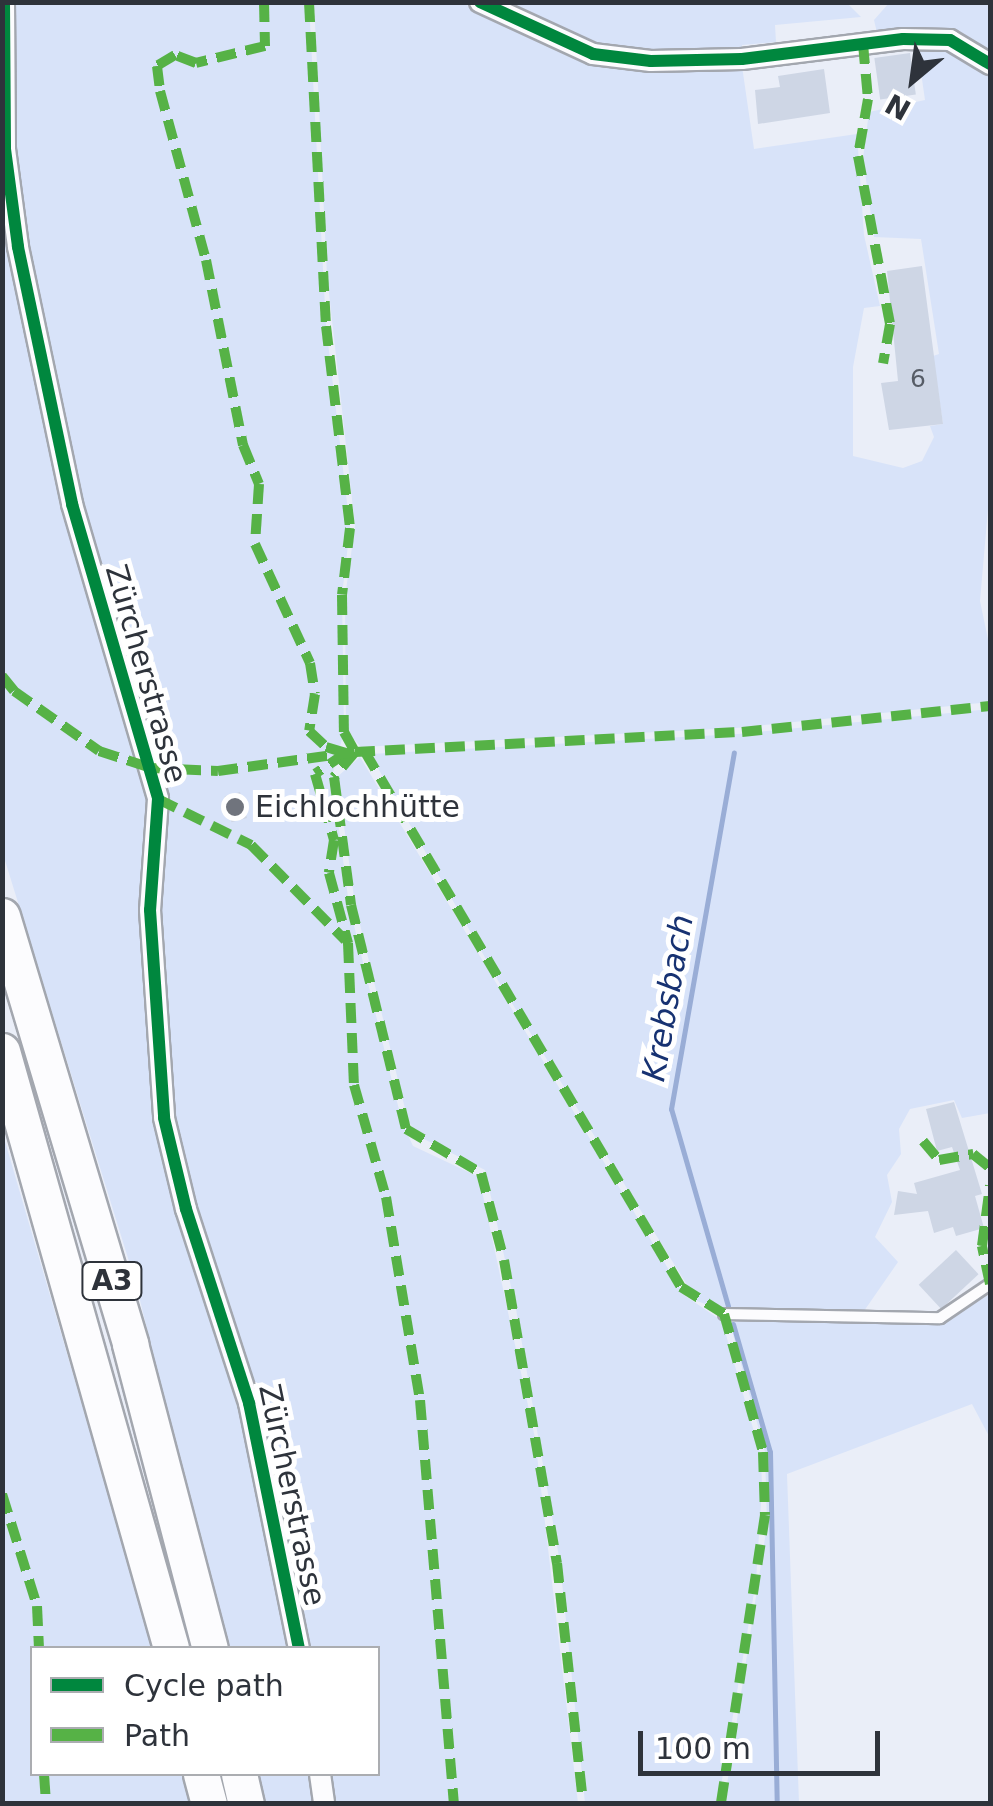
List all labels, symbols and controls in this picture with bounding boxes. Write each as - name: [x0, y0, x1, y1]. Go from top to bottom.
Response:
- north arrow: [863, 30, 963, 130]
- text: N: [880, 87, 916, 127]
- house number: 6: [910, 364, 926, 394]
- street label: Zürcherstrasse: [98, 561, 194, 787]
- place label: Eichlochhütte: [255, 789, 460, 825]
- marker: Eichlochhütte: [224, 796, 246, 818]
- water label: Krebsbach: [634, 912, 702, 1084]
- road number: A3: [80, 1258, 144, 1304]
- street label: Zürcherstrasse: [251, 1381, 333, 1609]
- legend: [30, 1646, 380, 1776]
- text: Cycle path: [124, 1668, 284, 1703]
- scale bar: [643, 1711, 886, 1773]
- text: Path: [124, 1718, 190, 1753]
- text: 100 m: [655, 1731, 751, 1766]

